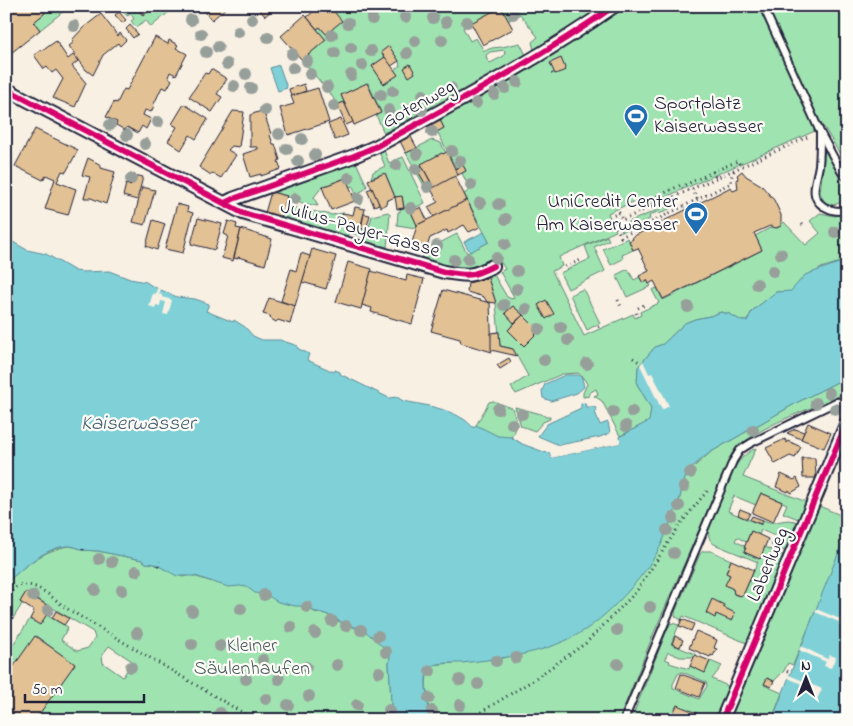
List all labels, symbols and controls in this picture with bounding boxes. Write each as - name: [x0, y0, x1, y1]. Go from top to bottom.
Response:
- street label: Gotenweg: [377, 73, 461, 138]
- place label: Sportplatz Kaiserwasser: [654, 90, 764, 142]
- sports icon: Sportplatz Kaiserwasser: [623, 103, 649, 137]
- place label: UniCredit Center Am Kaiserwasser: [536, 188, 679, 240]
- street label: Julius-Payer-Gasse: [277, 193, 443, 267]
- sports icon: UniCredit Center Am Kaiserwasser: [683, 201, 709, 235]
- water label: Kaiserwasser: [81, 409, 198, 439]
- street label: Laberlweg: [740, 523, 799, 607]
- park label: Kleiner Säulenhaufen: [194, 632, 310, 684]
- north arrow: [780, 654, 830, 704]
- text: N: [801, 656, 811, 677]
- scale bar: [25, 671, 144, 703]
- text: 50 m: [32, 679, 63, 701]

